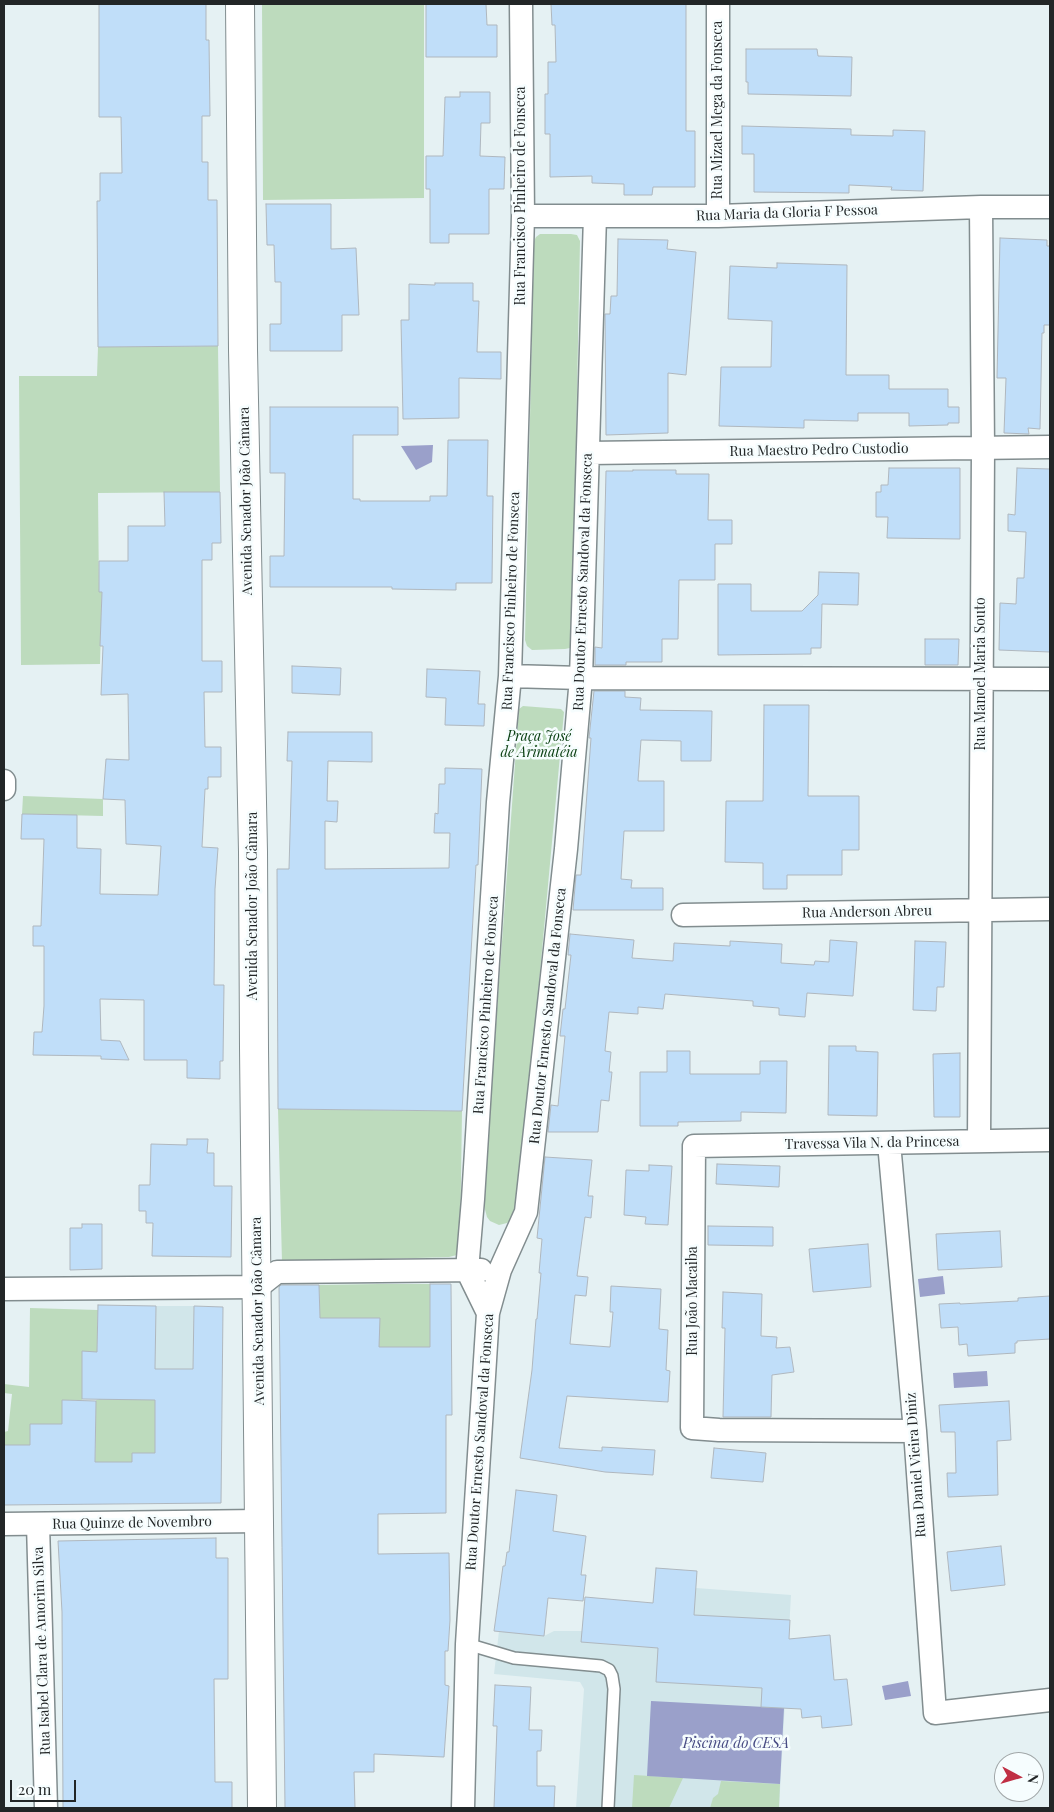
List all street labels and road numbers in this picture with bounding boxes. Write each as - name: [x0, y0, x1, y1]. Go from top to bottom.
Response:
- street label: Rua Mizael Mega da Fonseca: [710, 21, 726, 199]
- street label: Rua Francisco Pinheiro de Fonseca: [513, 87, 529, 305]
- street label: Rua Maria da Gloria F Pessoa: [696, 201, 878, 225]
- street label: Avenida Senador João Câmara: [236, 407, 256, 595]
- street label: Rua Maestro Pedro Custodio: [729, 440, 909, 460]
- street label: Rua Doutor Ernesto Sandoval da Fonseca: [570, 453, 596, 711]
- street label: Rua Francisco Pinheiro de Fonseca: [499, 491, 523, 711]
- street label: Rua Manoel Maria Souto: [973, 597, 989, 751]
- street label: Avenida Senador João Câmara: [245, 812, 261, 1000]
- street label: Rua Doutor Ernesto Sandoval da Fonseca: [526, 887, 570, 1145]
- street label: Rua Francisco Pinheiro de Fonseca: [470, 895, 502, 1115]
- street label: Rua Anderson Abreu: [802, 902, 932, 922]
- street label: Travessa Vila N. da Princesa: [784, 1133, 960, 1153]
- street label: Avenida Senador João Câmara: [248, 1217, 268, 1405]
- street label: Rua João Macaiba: [685, 1246, 701, 1356]
- street label: Rua Doutor Ernesto Sandoval da Fonseca: [463, 1313, 497, 1571]
- street label: Rua Daniel Vieira Diniz: [903, 1392, 929, 1538]
- street label: Rua Quinze de Novembro: [52, 1513, 212, 1533]
- street label: Rua Isabel Clara de Amorim Silva: [30, 1546, 54, 1756]

